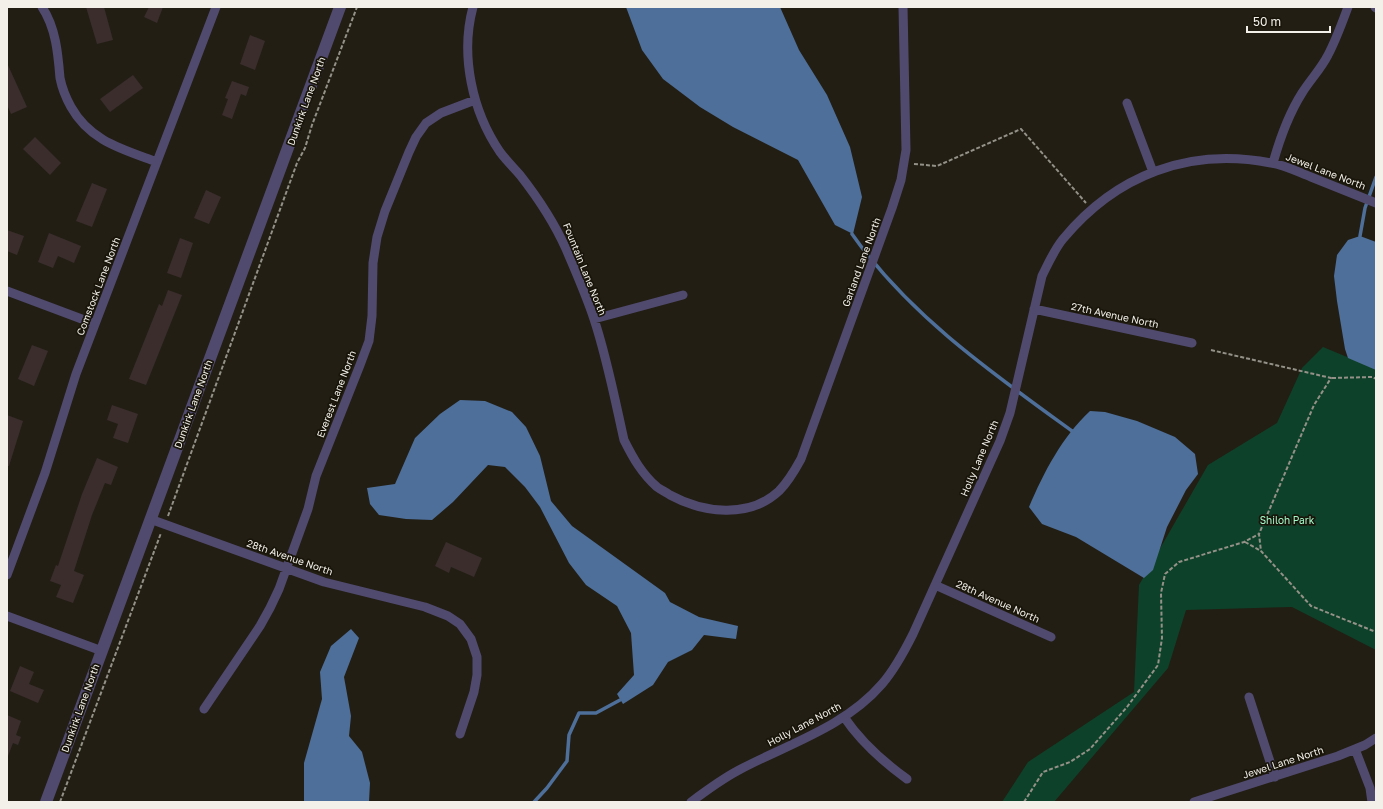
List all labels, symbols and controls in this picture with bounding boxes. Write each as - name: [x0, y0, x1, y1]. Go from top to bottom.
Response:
- scale bar: [1247, 8, 1330, 34]
- text: 50 m: [1253, 14, 1281, 29]
- street label: Dunkirk Lane North: [284, 55, 328, 147]
- street label: Jewel Lane North: [1284, 150, 1368, 192]
- street label: Garland Lane North: [839, 216, 883, 308]
- street label: Fountain Lane North: [561, 221, 609, 317]
- street label: Comstock Lane North: [74, 235, 122, 337]
- street label: 27th Avenue North: [1070, 300, 1160, 330]
- street label: Everest Lane North: [314, 349, 358, 439]
- street label: Dunkirk Lane North: [171, 358, 215, 450]
- street label: Holly Lane North: [958, 418, 1000, 498]
- park label: Shiloh Park: [1260, 514, 1315, 526]
- street label: 28th Avenue North: [245, 537, 335, 577]
- street label: 28th Avenue North: [954, 577, 1042, 625]
- street label: Dunkirk Lane North: [58, 662, 102, 754]
- street label: Holly Lane North: [765, 700, 843, 748]
- street label: Jewel Lane North: [1241, 743, 1325, 781]

